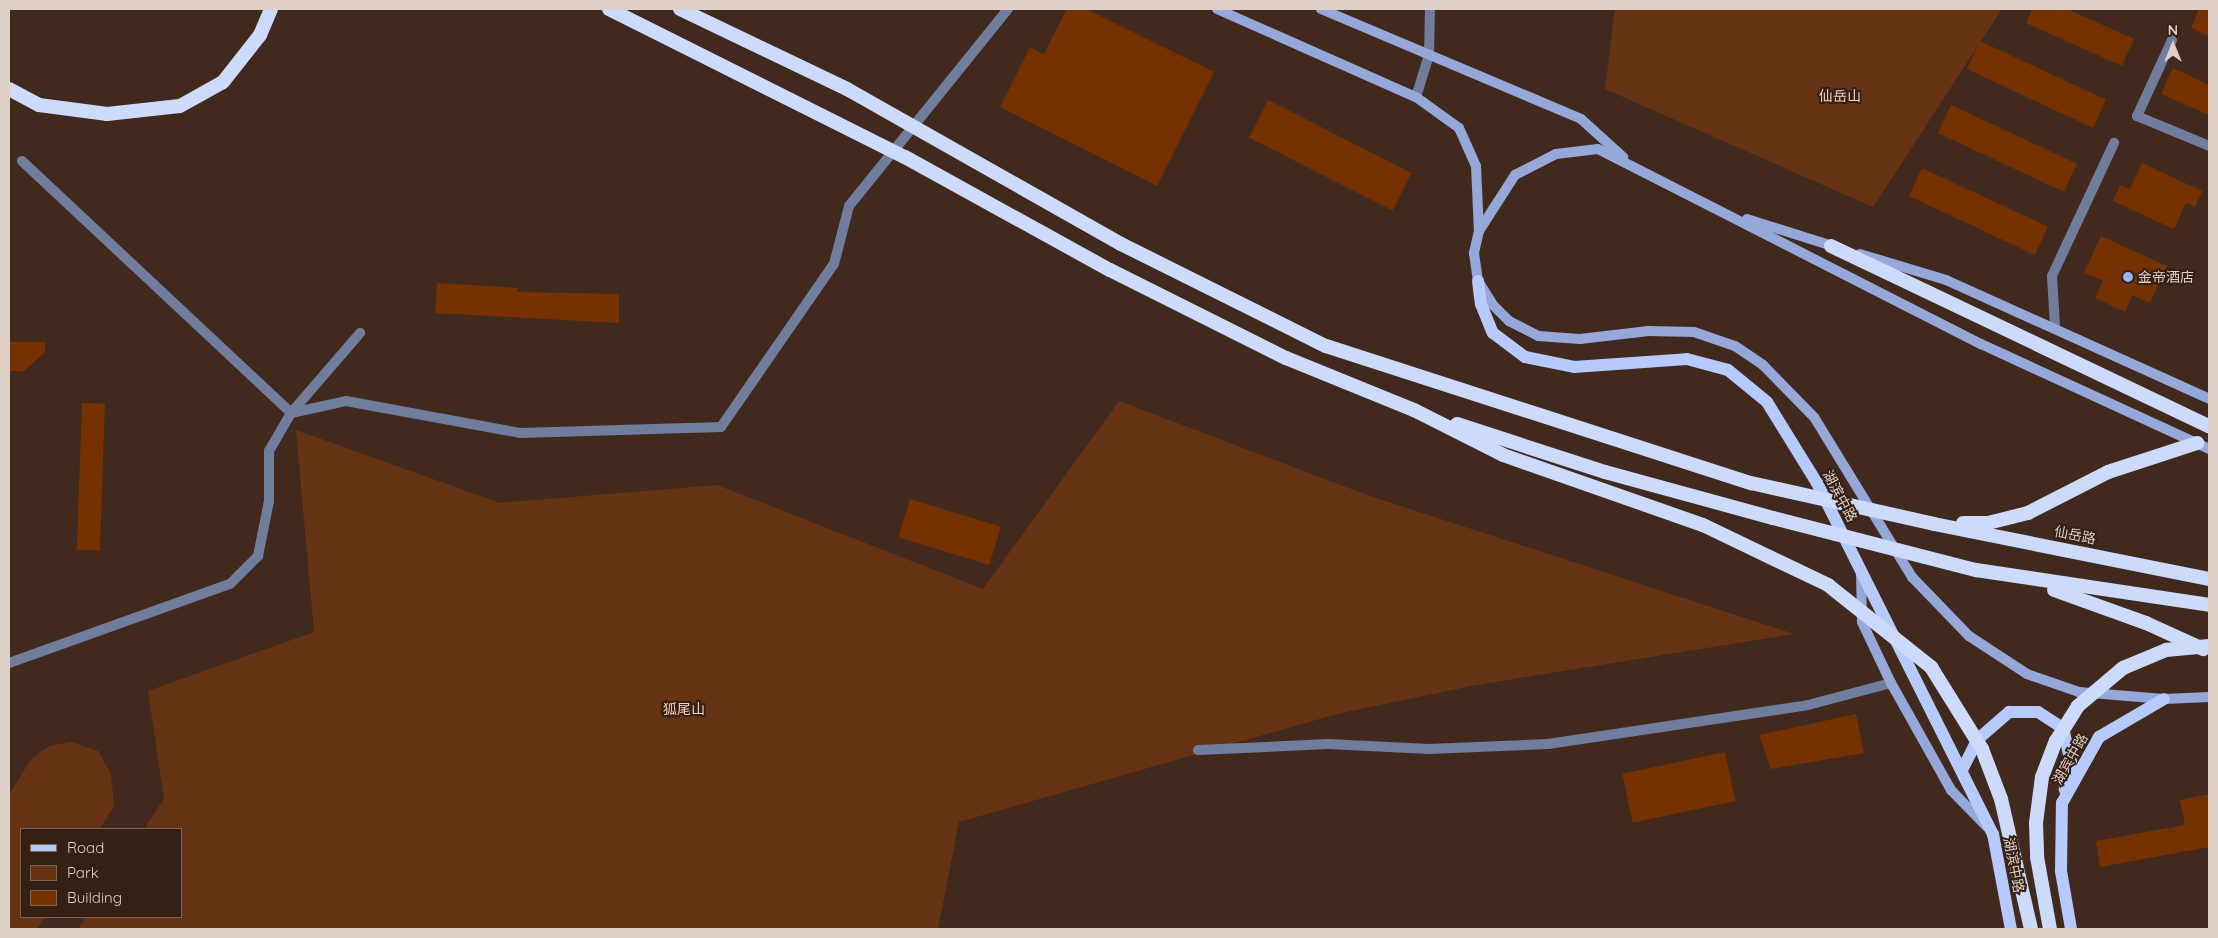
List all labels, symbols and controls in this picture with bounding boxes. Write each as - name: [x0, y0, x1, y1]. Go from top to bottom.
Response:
- north arrow: [2148, 20, 2198, 70]
- text: N: [2168, 21, 2178, 39]
- park label: 仙岳山: [1819, 88, 1861, 104]
- place label: 金帝酒店: [2138, 269, 2194, 285]
- marker: 金帝酒店: [2122, 271, 2134, 283]
- street label: 湖滨中路: [1819, 467, 1861, 525]
- street label: 仙岳路: [2053, 523, 2097, 547]
- park label: 狐尾山: [663, 701, 705, 717]
- street label: 湖宾中路: [2049, 731, 2091, 787]
- legend: [20, 828, 182, 918]
- street label: 湖滨中路: [2000, 836, 2028, 894]
- text: Road: [67, 838, 104, 857]
- text: Park: [67, 863, 99, 882]
- text: Building: [67, 888, 122, 907]

